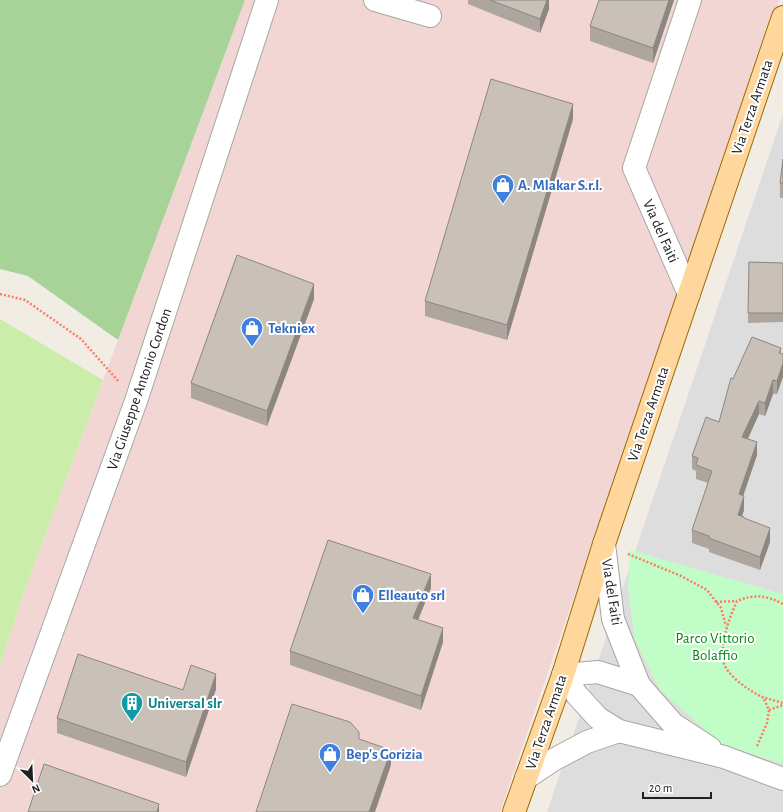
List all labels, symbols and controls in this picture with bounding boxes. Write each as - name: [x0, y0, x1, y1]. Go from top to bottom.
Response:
- street label: Via Terza Armata: [729, 58, 776, 157]
- shop icon: A. Mlakar S.r.l.: [490, 172, 516, 205]
- place label: A. Mlakar S.r.l.: [518, 178, 603, 193]
- street label: Via del Faiti: [640, 197, 681, 265]
- street label: Via Giuseppe Antonio Cordon: [105, 306, 174, 472]
- shop icon: Tekniex: [239, 315, 265, 348]
- place label: Tekniex: [268, 321, 315, 336]
- street label: Via Terza Armata: [625, 365, 672, 464]
- street label: Via del Faiti: [599, 558, 624, 627]
- shop icon: Elleauto srl: [350, 582, 376, 615]
- place label: Elleauto srl: [378, 588, 445, 603]
- park label: Parco Vittorio Bolaffio: [675, 631, 755, 663]
- street label: Via Terza Armata: [523, 673, 570, 772]
- building icon: Universal slr: [119, 690, 145, 723]
- place label: Universal slr: [148, 696, 223, 711]
- shop icon: Bep's Gorizia: [317, 741, 343, 774]
- place label: Bep's Gorizia: [346, 747, 423, 762]
- north arrow: [12, 760, 52, 800]
- scale bar: [643, 774, 711, 800]
- text: N: [30, 782, 42, 795]
- text: 20 m: [649, 782, 672, 794]

